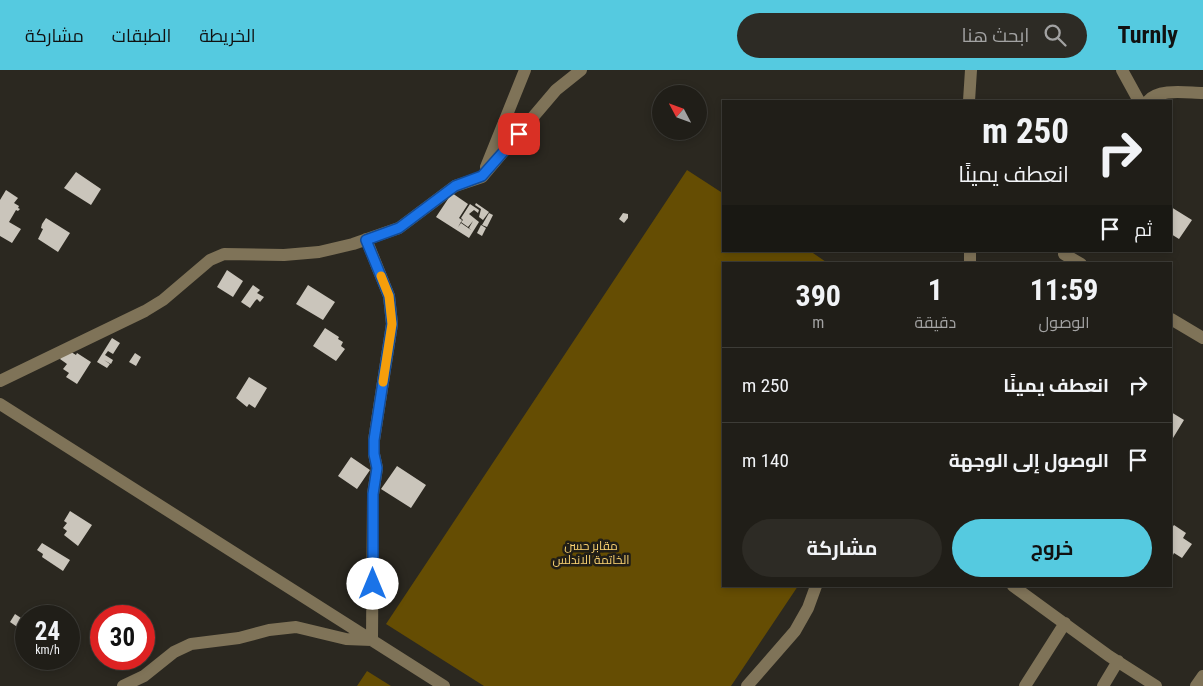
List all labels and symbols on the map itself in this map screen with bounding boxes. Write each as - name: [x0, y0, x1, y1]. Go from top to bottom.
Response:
- north arrow: [652, 85, 708, 140]
- pin: [498, 113, 540, 155]
- park label: مقابر حسن الخاتمة الاندلس: [552, 539, 630, 567]
- position arrow: [346, 557, 398, 609]
- speed limit sign: 30: [90, 605, 155, 670]

